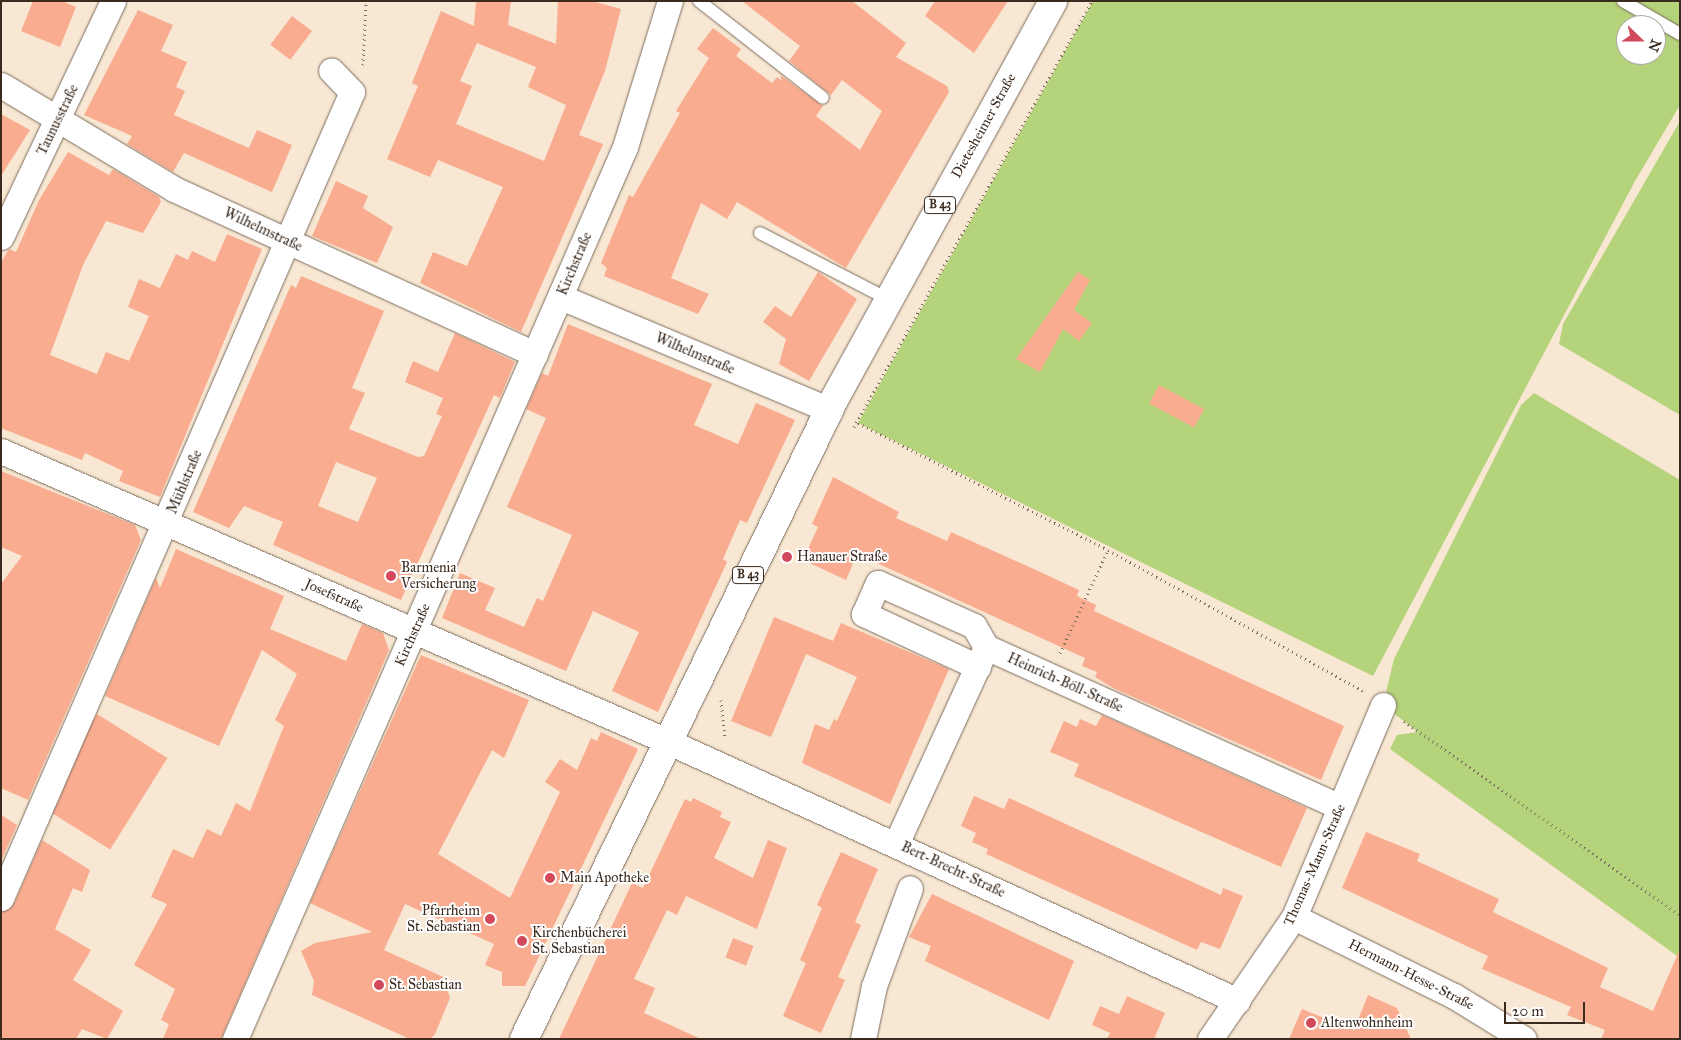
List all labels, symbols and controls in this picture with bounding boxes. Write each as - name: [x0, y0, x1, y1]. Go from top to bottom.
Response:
- north arrow: [1616, 15, 1666, 65]
- text: N: [1644, 37, 1665, 54]
- street label: Dietesheimer Straße: [948, 71, 1020, 181]
- street label: Taunusstraße: [34, 82, 82, 158]
- road number: B 43: [924, 196, 956, 214]
- street label: Wilhelmstraße: [221, 205, 305, 255]
- street label: Kirchstraße: [554, 230, 596, 298]
- street label: Wilhelmstraße: [653, 330, 737, 378]
- street label: Mühlstraße: [164, 448, 206, 516]
- place label: Hanauer Straße: [797, 549, 887, 565]
- marker: Hanauer Straße: [781, 551, 793, 563]
- place label: Barmenia Versicherung: [401, 560, 476, 592]
- road number: B 43: [732, 566, 764, 584]
- marker: Barmenia Versicherung: [385, 570, 397, 582]
- street label: Josefstraße: [302, 576, 366, 616]
- street label: Kirchstraße: [392, 601, 434, 669]
- street label: Heinrich-Böll-Straße: [1005, 650, 1125, 716]
- street label: Thomas-Mann-Straße: [1281, 802, 1349, 928]
- street label: Bert-Brecht-Straße: [898, 839, 1008, 901]
- place label: Main Apotheke: [560, 870, 649, 886]
- marker: Main Apotheke: [544, 872, 556, 884]
- place label: Pfarrheim St. Sebastian: [407, 903, 480, 936]
- marker: Pfarrheim St. Sebastian: [484, 913, 496, 925]
- place label: Kirchenbücherei St. Sebastian: [532, 925, 626, 958]
- marker: Kirchenbücherei St. Sebastian: [516, 935, 528, 947]
- street label: Hermann-Hesse-Straße: [1346, 936, 1476, 1014]
- place label: St. Sebastian: [389, 977, 462, 993]
- marker: St. Sebastian: [373, 979, 385, 991]
- scale bar: [1506, 992, 1587, 1024]
- text: 20 m: [1512, 1002, 1544, 1020]
- place label: Altenwohnheim: [1321, 1015, 1413, 1031]
- marker: Altenwohnheim: [1305, 1017, 1317, 1029]

